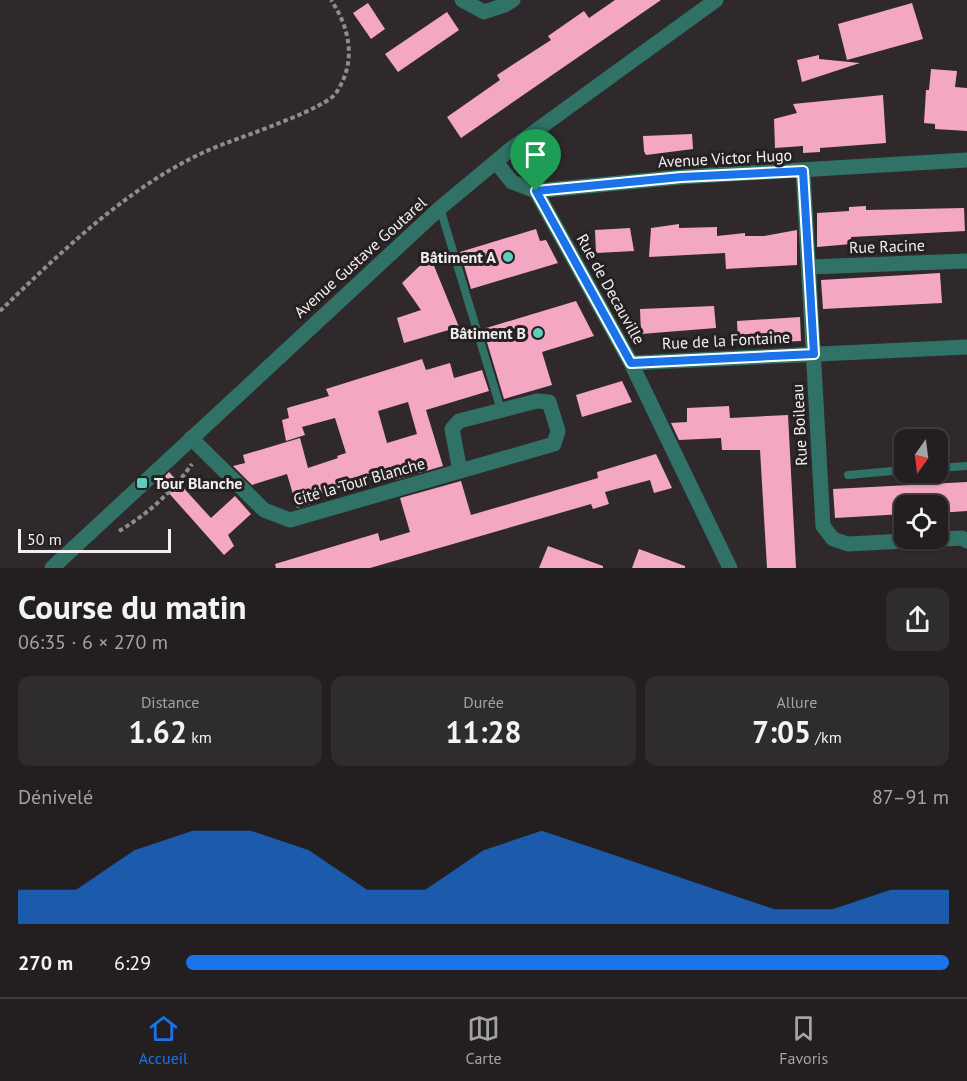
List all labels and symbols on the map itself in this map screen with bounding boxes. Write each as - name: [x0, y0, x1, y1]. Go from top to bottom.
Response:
- pin: [510, 129, 561, 191]
- street label: Avenue Victor Hugo: [657, 144, 793, 172]
- street label: Avenue Gustave Goutarel: [290, 192, 431, 322]
- street label: Rue de Decauville: [572, 230, 650, 348]
- street label: Rue Racine: [849, 235, 925, 257]
- place label: Bâtiment A: [420, 247, 496, 267]
- marker: Bâtiment A: [501, 250, 515, 264]
- place label: Bâtiment B: [450, 323, 526, 343]
- marker: Bâtiment B: [531, 326, 545, 340]
- street label: Rue de la Fontaine: [661, 327, 791, 353]
- street label: Rue Boileau: [787, 384, 811, 466]
- north arrow: [894, 429, 948, 483]
- street label: Cité la Tour Blanche: [291, 453, 427, 509]
- place label: Tour Blanche: [154, 473, 243, 493]
- marker: Tour Blanche: [135, 476, 149, 490]
- scale bar: [18, 526, 171, 554]

